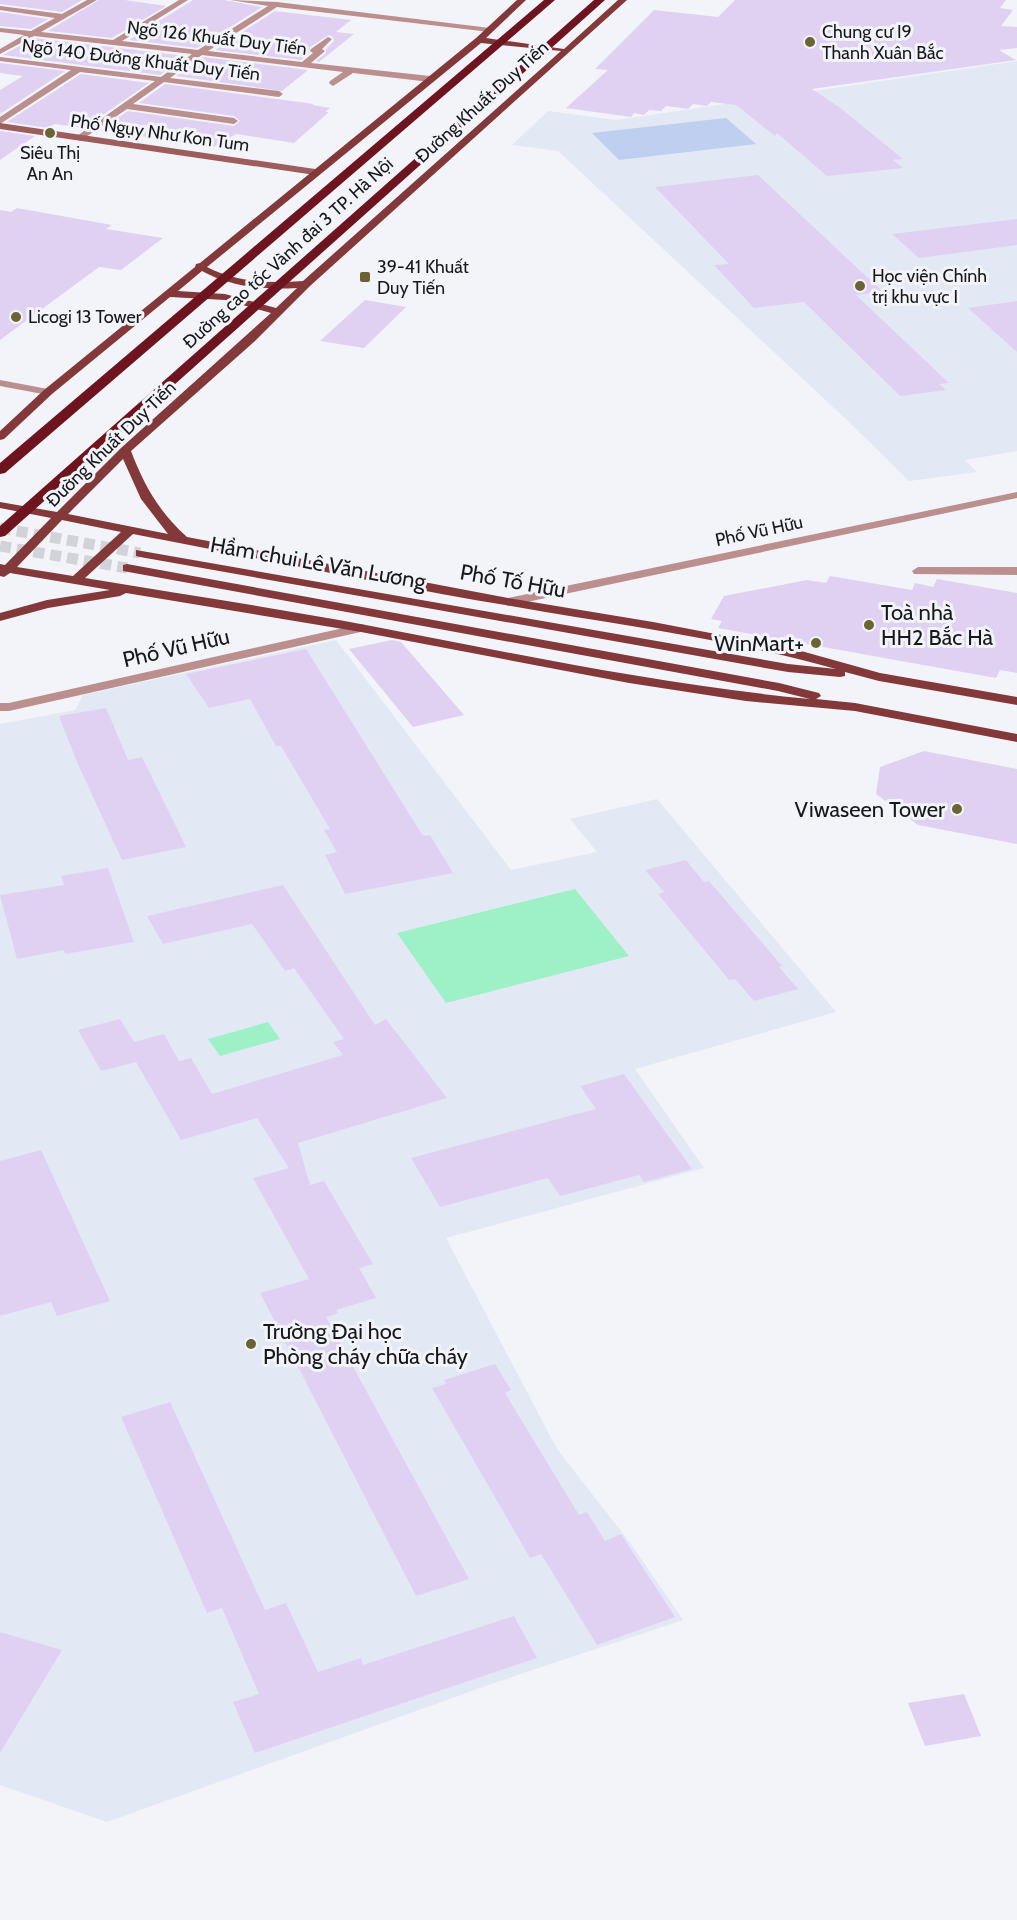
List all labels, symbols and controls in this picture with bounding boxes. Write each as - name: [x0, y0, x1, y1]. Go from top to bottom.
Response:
- street label: Ngõ 126 Khuất Duy Tiến: [126, 16, 308, 60]
- place label: Chung cư I9 Thanh Xuân Bắc: [822, 21, 944, 64]
- street label: Ngõ 140 Đường Khuất Duy Tiến: [21, 34, 261, 86]
- marker: Chung cư I9 Thanh Xuân Bắc: [803, 35, 817, 49]
- street label: Đường Khuất Duy Tiến: [411, 36, 553, 168]
- street label: Phố Ngụy Như Kon Tum: [69, 110, 251, 156]
- marker: Siêu Thị An An: [43, 126, 57, 140]
- place label: Siêu Thị An An: [20, 142, 80, 185]
- street label: Đường cao tốc Vành đai 3 TP. Hà Nội: [178, 153, 398, 353]
- place label: 39-41 Khuất Duy Tiến: [377, 256, 469, 299]
- place label: Học viện Chính trị khu vực I: [872, 265, 987, 308]
- marker: 39-41 Khuất Duy Tiến: [358, 270, 372, 284]
- marker: Học viện Chính trị khu vực I: [853, 279, 867, 293]
- place label: Licogi 13 Tower: [28, 306, 142, 328]
- marker: Licogi 13 Tower: [9, 310, 23, 324]
- street label: Đường Khuất Duy Tiến: [42, 376, 180, 512]
- street label: Phố Vũ Hữu: [713, 511, 805, 551]
- street label: Hầm chui Lê Văn Lương: [208, 531, 429, 595]
- street label: Phố Tố Hữu: [458, 558, 568, 604]
- place label: Toà nhà HH2 Bắc Hà: [881, 599, 993, 651]
- marker: Toà nhà HH2 Bắc Hà: [862, 618, 876, 632]
- street label: Phố Vũ Hữu: [120, 623, 232, 673]
- place label: WinMart+: [714, 630, 804, 657]
- marker: WinMart+: [809, 636, 823, 650]
- place label: Viwaseen Tower: [795, 796, 945, 823]
- marker: Viwaseen Tower: [950, 802, 964, 816]
- place label: Trường Đại học Phòng cháy chữa cháy: [263, 1318, 468, 1370]
- marker: Trường Đại học Phòng cháy chữa cháy: [244, 1337, 258, 1351]

